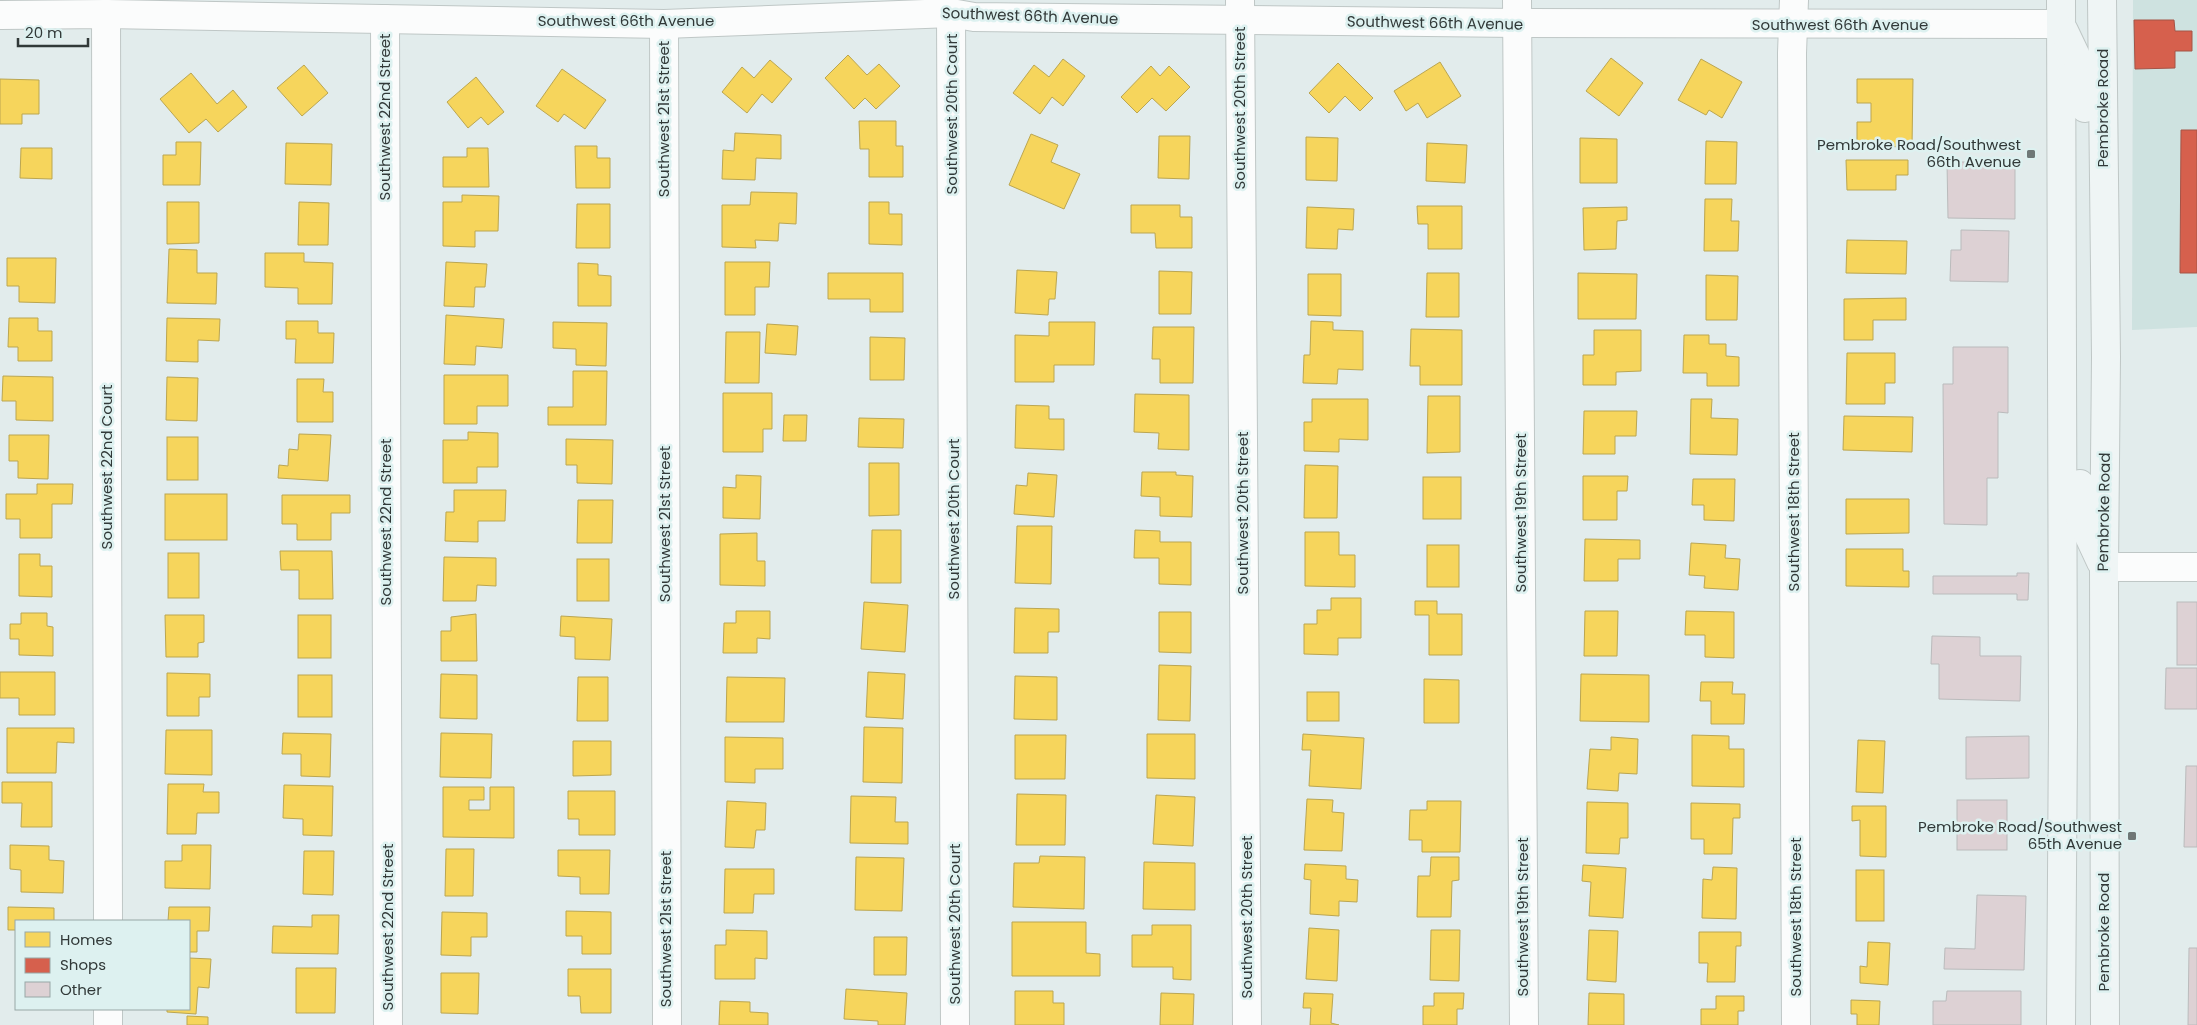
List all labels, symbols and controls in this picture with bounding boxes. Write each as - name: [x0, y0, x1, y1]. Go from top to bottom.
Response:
- street label: Southwest 66th Avenue: [942, 2, 1119, 29]
- street label: Southwest 66th Avenue: [538, 10, 714, 31]
- street label: Southwest 66th Avenue: [1347, 10, 1523, 35]
- street label: Southwest 66th Avenue: [1752, 14, 1928, 35]
- scale bar: [18, 15, 88, 47]
- text: 20 m: [25, 22, 63, 43]
- street label: Southwest 20th Street: [1229, 27, 1250, 190]
- street label: Southwest 22nd Street: [374, 34, 395, 200]
- street label: Southwest 20th Court: [941, 34, 962, 194]
- street label: Southwest 21st Street: [653, 41, 674, 197]
- street label: Pembroke Road: [2092, 49, 2113, 167]
- place label: Pembroke Road/Southwest 66th Avenue: [1817, 134, 2021, 172]
- marker: Pembroke Road/Southwest 66th Avenue: [2025, 148, 2037, 160]
- street label: Southwest 22nd Court: [96, 385, 117, 549]
- street label: Southwest 20th Street: [1232, 432, 1253, 595]
- street label: Southwest 18th Street: [1783, 432, 1804, 592]
- street label: Southwest 19th Street: [1510, 433, 1531, 593]
- street label: Southwest 22nd Street: [375, 439, 396, 605]
- street label: Southwest 20th Court: [943, 439, 964, 599]
- street label: Southwest 21st Street: [654, 446, 675, 602]
- street label: Pembroke Road: [2092, 452, 2115, 572]
- place label: Pembroke Road/Southwest 65th Avenue: [1918, 816, 2122, 854]
- marker: Pembroke Road/Southwest 65th Avenue: [2126, 830, 2138, 842]
- street label: Southwest 20th Street: [1236, 836, 1257, 999]
- street label: Southwest 19th Street: [1512, 837, 1533, 997]
- street label: Southwest 18th Street: [1785, 837, 1806, 997]
- street label: Southwest 22nd Street: [377, 844, 398, 1010]
- street label: Southwest 20th Court: [944, 844, 965, 1004]
- street label: Southwest 21st Street: [655, 851, 676, 1007]
- street label: Pembroke Road: [2093, 873, 2114, 991]
- legend: [15, 920, 190, 1010]
- text: Homes: [60, 929, 113, 950]
- text: Shops: [60, 954, 106, 975]
- text: Other: [60, 979, 102, 1000]

